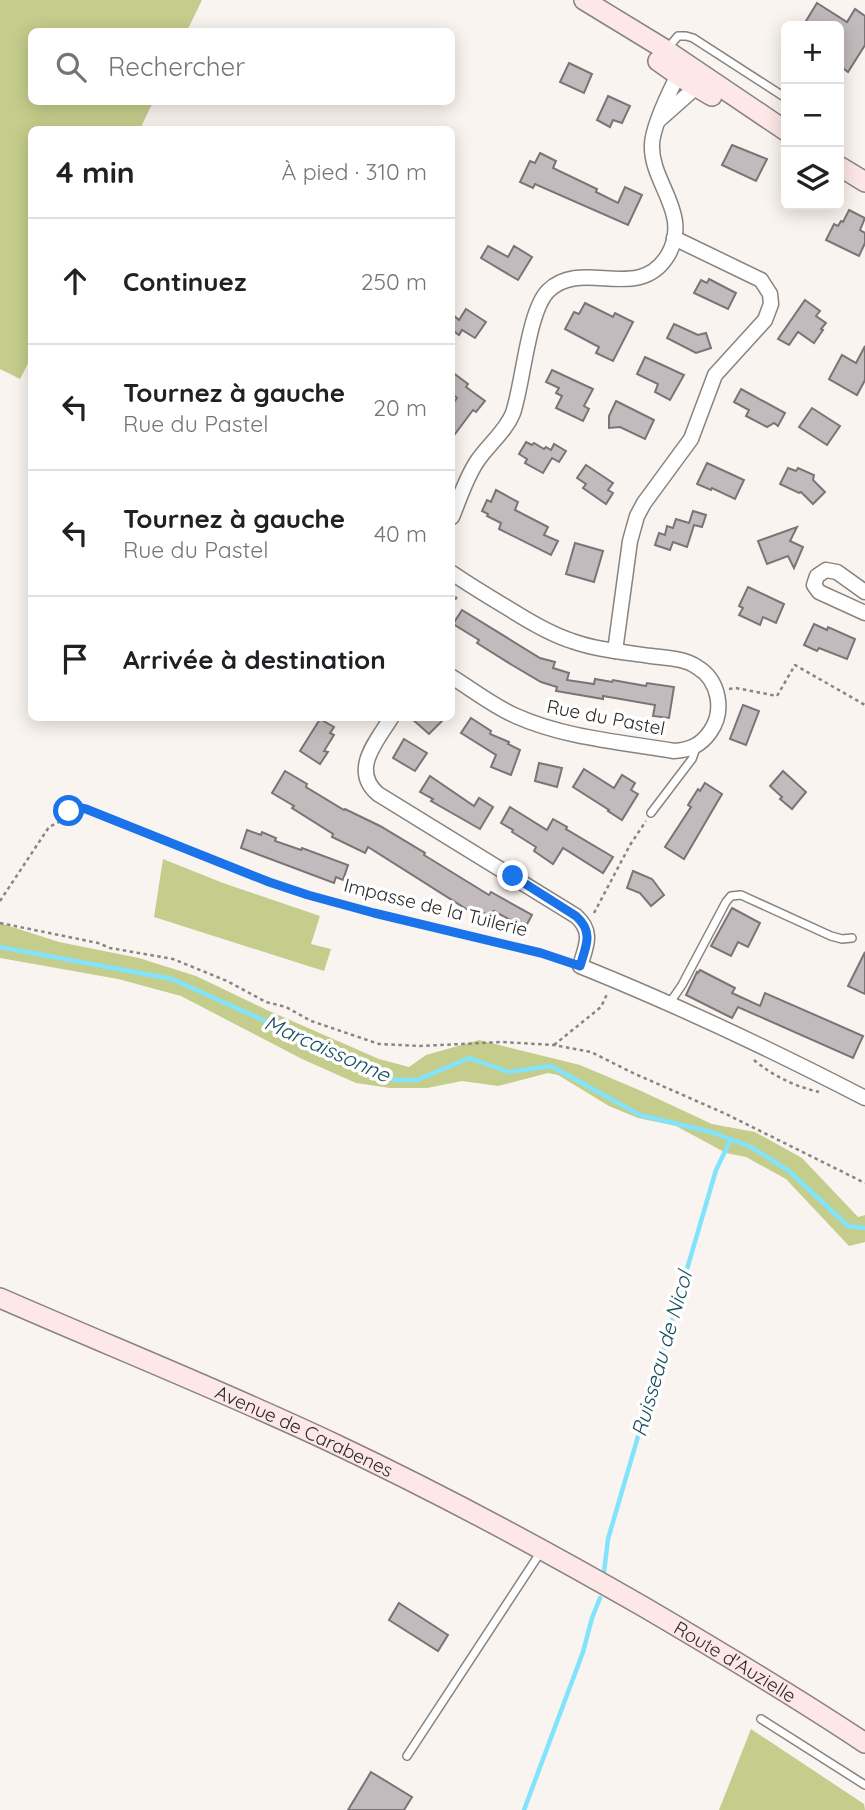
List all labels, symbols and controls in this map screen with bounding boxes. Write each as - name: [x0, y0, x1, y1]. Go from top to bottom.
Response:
- map controls: [781, 21, 844, 210]
- button: +: [781, 21, 844, 84]
- search box: [28, 28, 455, 105]
- icon: search: [52, 48, 90, 86]
- text: Rechercher: [108, 50, 245, 83]
- button: −: [781, 84, 844, 147]
- button: layers: [781, 147, 844, 210]
- text: 4 min: [56, 153, 135, 191]
- text: À pied · 310 m: [282, 157, 427, 186]
- icon: ahead: [56, 262, 94, 300]
- text: Continuez: [123, 265, 246, 298]
- text: 250 m: [361, 267, 427, 296]
- text: Tournez à gauche: [123, 376, 345, 409]
- icon: left: [56, 388, 94, 426]
- text: 20 m: [373, 393, 427, 422]
- text: Rue du Pastel: [123, 409, 269, 438]
- text: Tournez à gauche: [123, 502, 345, 535]
- icon: left: [56, 514, 94, 552]
- text: 40 m: [374, 519, 427, 548]
- text: Rue du Pastel: [123, 535, 269, 564]
- icon: arrive: [56, 640, 94, 678]
- text: Arrivée à destination: [123, 643, 386, 676]
- street label: Rue du Pastel: [545, 694, 667, 740]
- route start: [53, 795, 84, 826]
- route end: [497, 860, 528, 891]
- street label: Impasse de la Tuilerie: [342, 873, 530, 941]
- water label: Marcaissonne: [261, 1009, 395, 1088]
- water label: Ruisseau de Nicol: [625, 1266, 698, 1439]
- street label: Avenue de Carabenes: [212, 1380, 397, 1482]
- street label: Route d'Auzielle: [670, 1615, 801, 1708]

